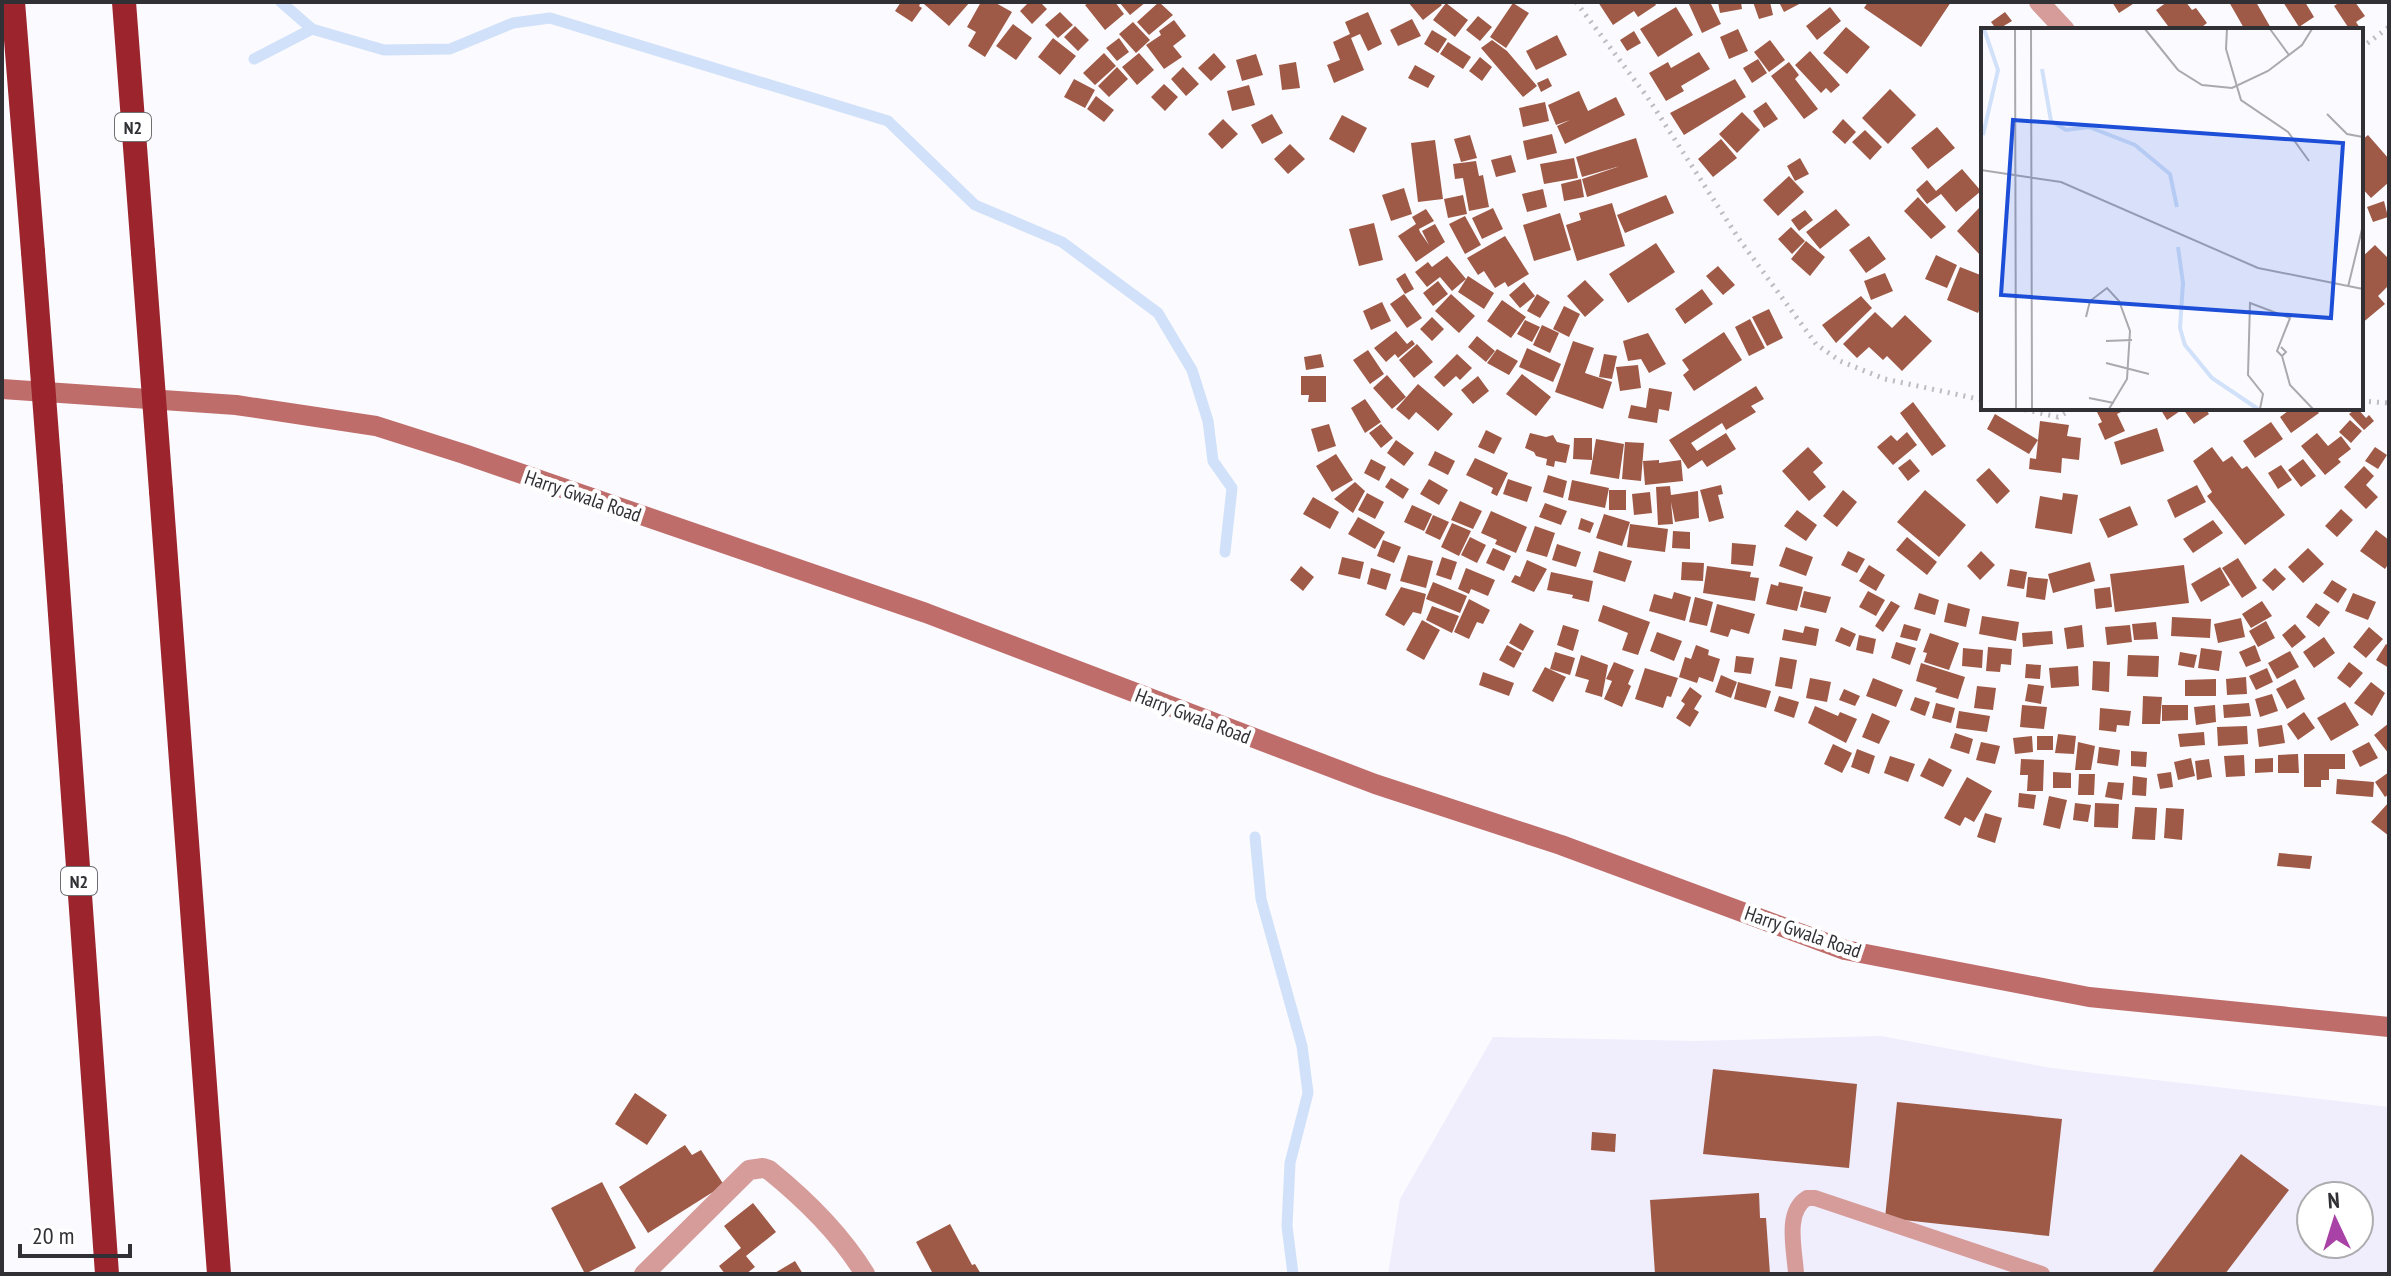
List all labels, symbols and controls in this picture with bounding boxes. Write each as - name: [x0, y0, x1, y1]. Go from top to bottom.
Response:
- inset map: [1981, 28, 2363, 410]
- road number: N2: [115, 113, 151, 141]
- street label: Harry Gwala Road: [521, 464, 645, 528]
- street label: Harry Gwala Road: [1132, 682, 1254, 750]
- road number: N2: [61, 867, 97, 895]
- street label: Harry Gwala Road: [1741, 900, 1865, 964]
- north arrow: [2295, 1180, 2375, 1260]
- text: N: [2327, 1186, 2341, 1214]
- scale bar: [20, 1208, 130, 1258]
- text: 20 m: [32, 1220, 74, 1251]

